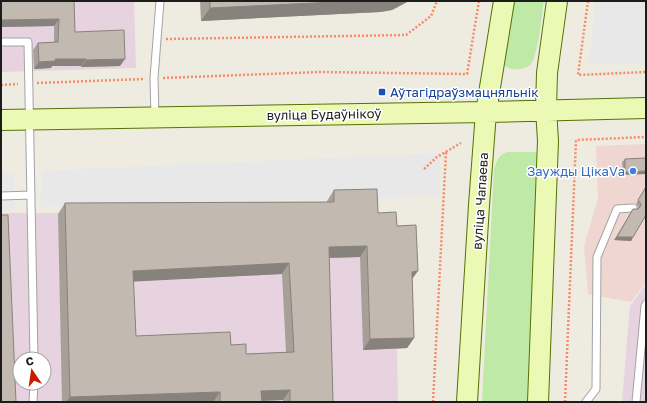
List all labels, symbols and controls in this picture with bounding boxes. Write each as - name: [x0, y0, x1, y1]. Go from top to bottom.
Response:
- place label: Аўтагідраўзмацняльнік: [390, 84, 539, 100]
- marker: Аўтагідраўзмацняльнік: [377, 87, 387, 97]
- street label: вуліца Будаўнікоў: [266, 105, 382, 123]
- street label: вуліца Чапаева: [469, 152, 491, 250]
- place label: Заужды ЦікаVа: [527, 163, 625, 179]
- marker: Заужды ЦікаVа: [628, 166, 638, 176]
- north arrow: [12, 351, 52, 391]
- text: С: [24, 354, 35, 368]

